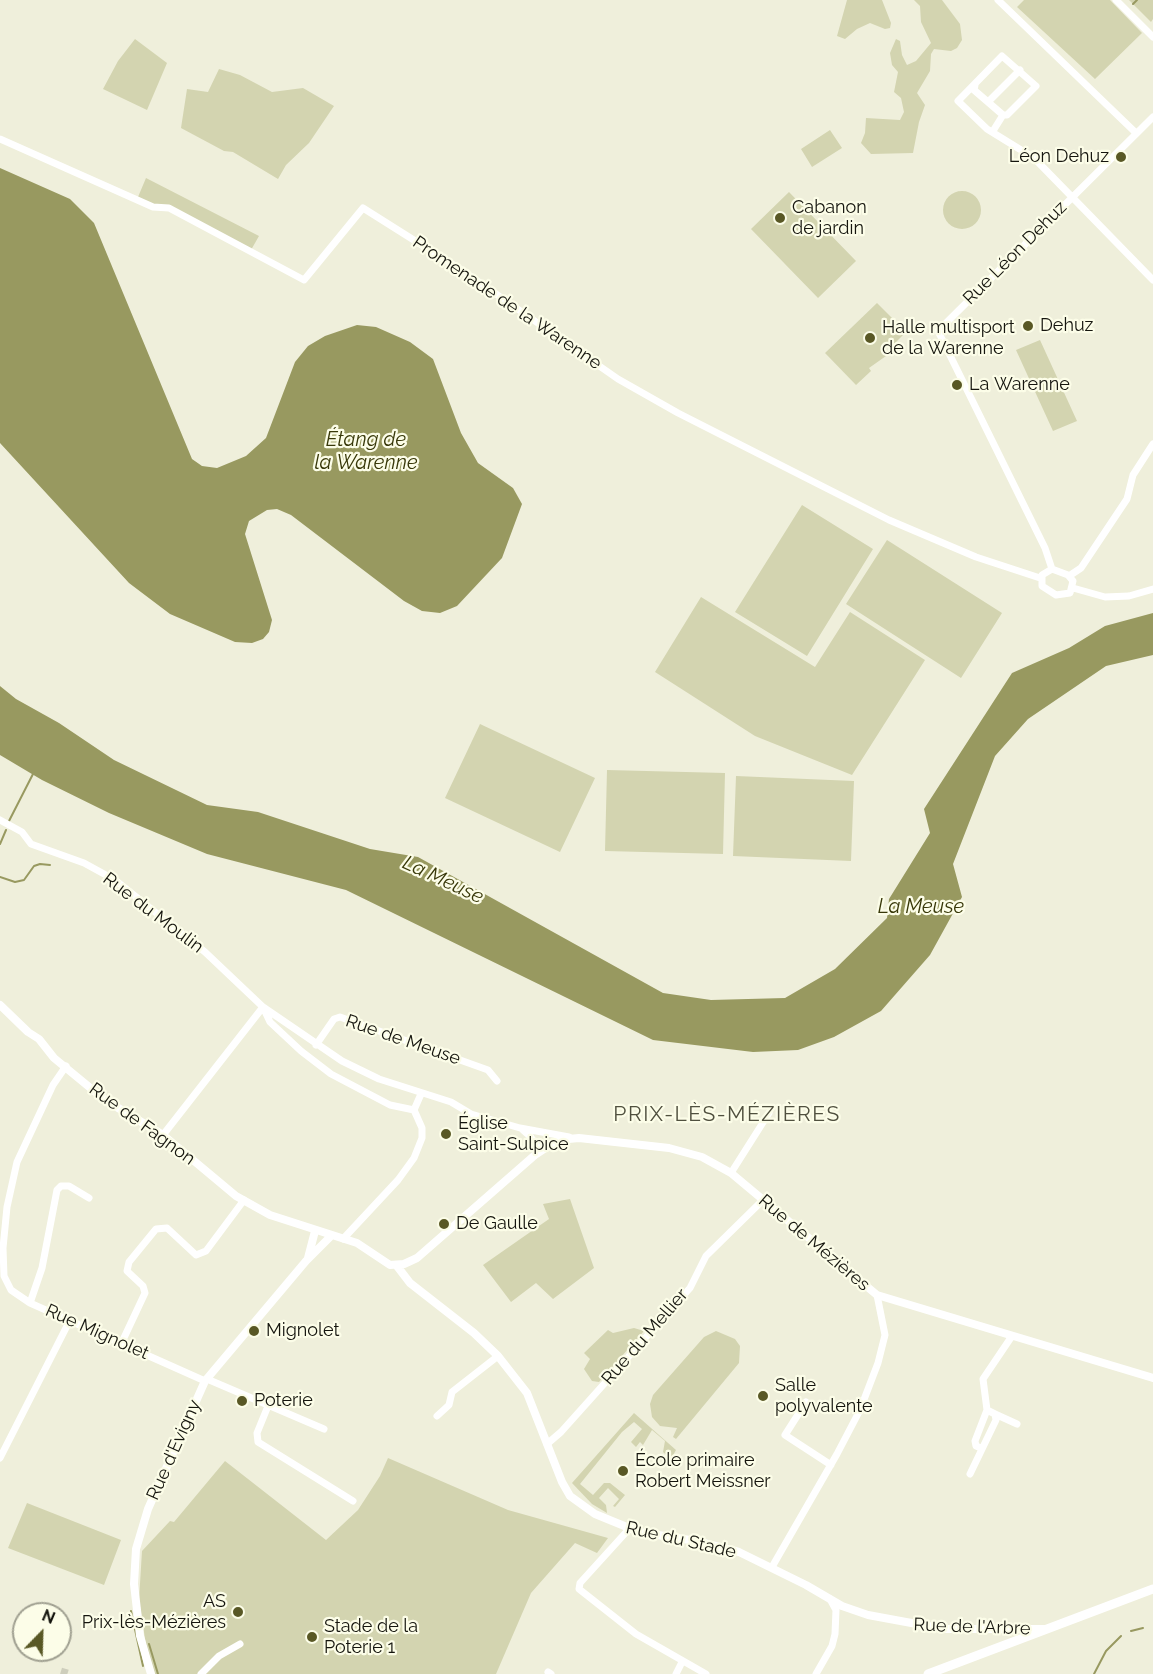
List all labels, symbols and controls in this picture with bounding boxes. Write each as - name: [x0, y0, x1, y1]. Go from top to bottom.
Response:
- place label: Léon Dehuz: [1009, 146, 1109, 168]
- marker: Léon Dehuz: [1114, 150, 1128, 164]
- place label: Cabanon de jardin: [792, 197, 867, 240]
- street label: Rue Léon Dehuz: [959, 197, 1071, 309]
- marker: Cabanon de jardin: [773, 211, 787, 225]
- street label: Promenade de la Warenne: [408, 232, 606, 374]
- place label: Dehuz: [1040, 315, 1093, 337]
- place label: Halle multisport de la Warenne: [882, 317, 1015, 360]
- marker: Dehuz: [1021, 319, 1035, 333]
- marker: Halle multisport de la Warenne: [863, 331, 877, 345]
- place label: La Warenne: [969, 374, 1070, 396]
- marker: La Warenne: [950, 378, 964, 392]
- water label: Étang de la Warenne: [314, 428, 418, 475]
- water label: La Meuse: [399, 851, 487, 909]
- street label: Rue du Moulin: [98, 868, 208, 958]
- water label: La Meuse: [878, 895, 964, 919]
- street label: Rue de Meuse: [343, 1010, 463, 1070]
- street label: Rue de Fagnon: [85, 1078, 199, 1170]
- district label: PRIX-LÈS-MÉZIÈRES: [613, 1102, 841, 1128]
- place label: Église Saint-Sulpice: [458, 1113, 569, 1156]
- marker: Église Saint-Sulpice: [439, 1127, 453, 1141]
- street label: Rue de Mézières: [754, 1190, 874, 1296]
- place label: De Gaulle: [456, 1213, 538, 1235]
- marker: De Gaulle: [437, 1217, 451, 1231]
- street label: Rue du Mellier: [597, 1284, 693, 1390]
- street label: Rue Mignolet: [42, 1300, 152, 1364]
- place label: Mignolet: [266, 1320, 339, 1342]
- marker: Mignolet: [247, 1324, 261, 1338]
- place label: Salle polyvalente: [775, 1375, 873, 1418]
- marker: Salle polyvalente: [756, 1389, 770, 1403]
- place label: Poterie: [254, 1390, 313, 1412]
- marker: Poterie: [235, 1394, 249, 1408]
- street label: Rue d'Evigny: [142, 1396, 206, 1504]
- place label: École primaire Robert Meissner: [635, 1450, 771, 1492]
- marker: École primaire Robert Meissner: [616, 1464, 630, 1478]
- street label: Rue du Stade: [624, 1517, 738, 1563]
- place label: AS Prix-lès-Mézières: [82, 1591, 226, 1634]
- north arrow: [12, 1602, 72, 1662]
- marker: AS Prix-lès-Mézières: [231, 1605, 245, 1619]
- text: N: [39, 1606, 58, 1628]
- street label: Rue de l'Arbre: [913, 1614, 1031, 1640]
- place label: Stade de la Poterie 1: [324, 1616, 418, 1658]
- marker: Stade de la Poterie 1: [305, 1630, 319, 1644]

